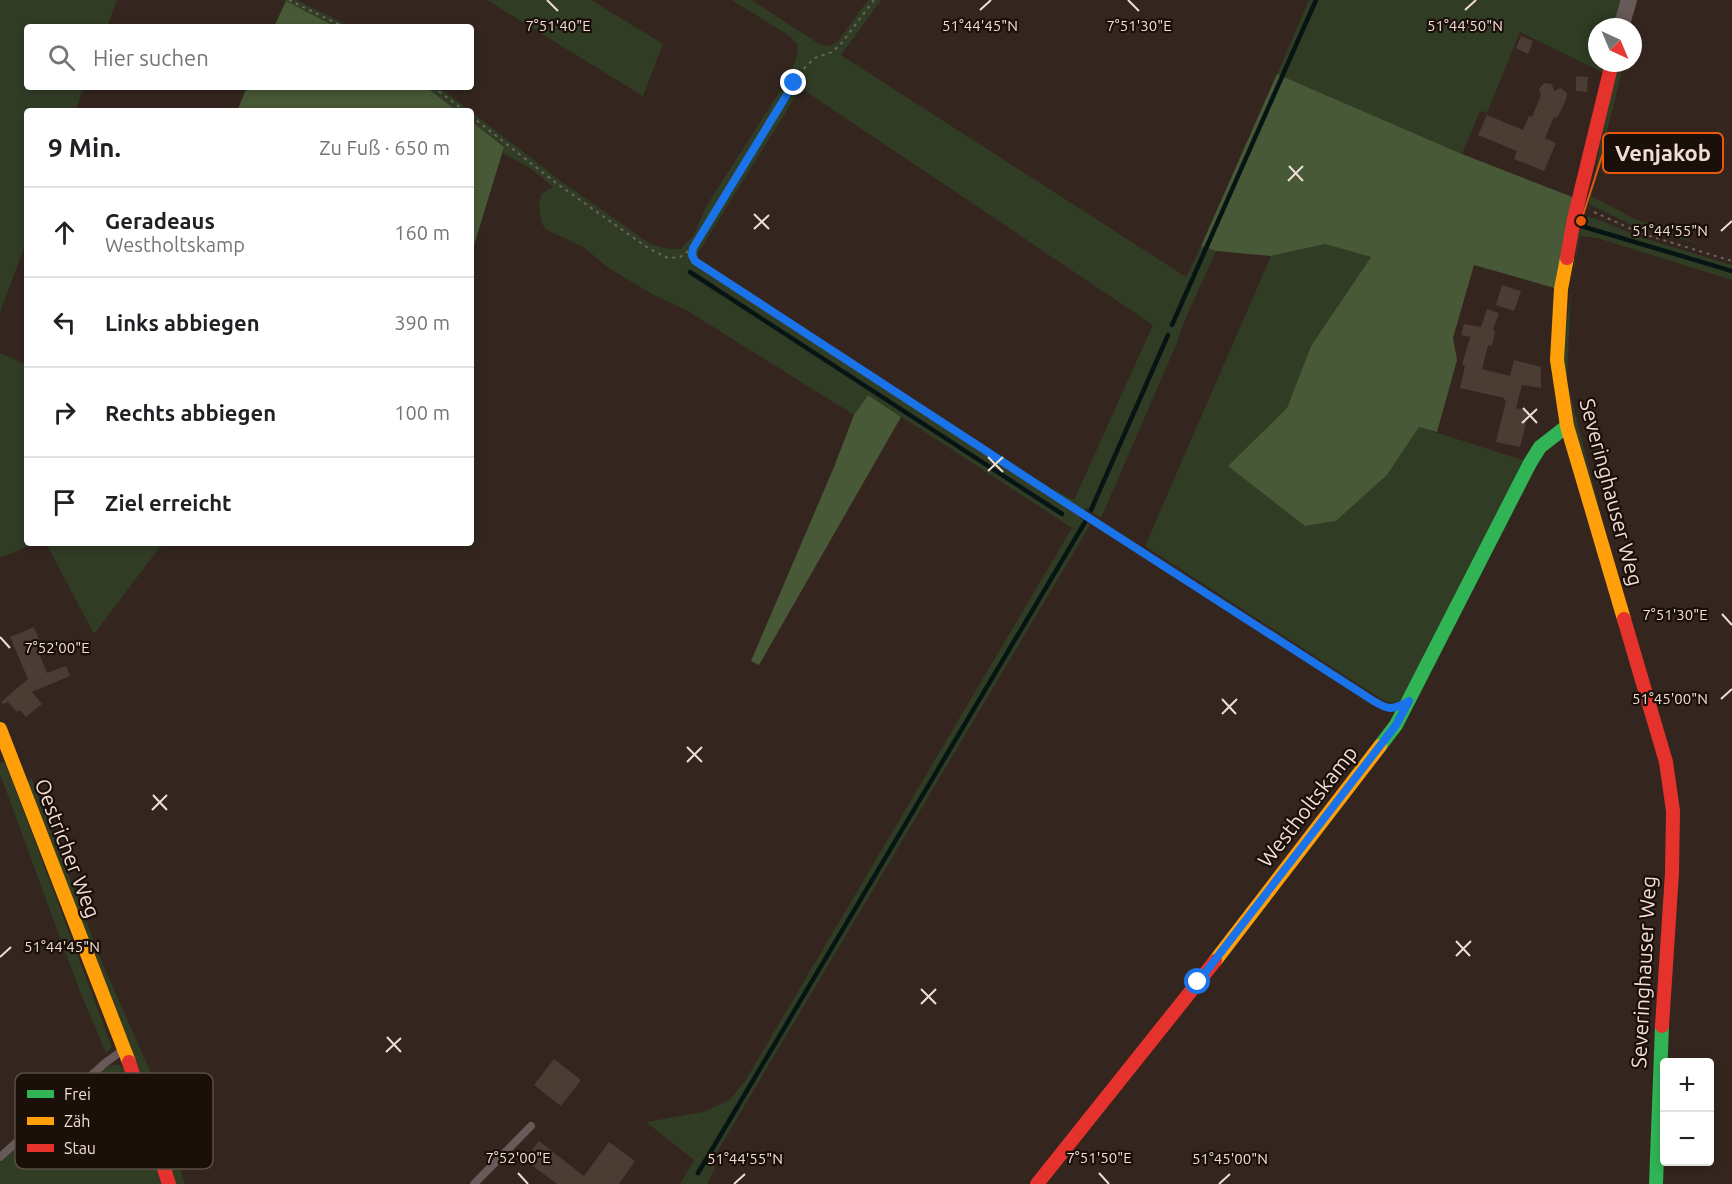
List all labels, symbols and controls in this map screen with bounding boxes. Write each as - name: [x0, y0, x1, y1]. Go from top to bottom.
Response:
- text: 7°51'40"E: [525, 17, 591, 34]
- text: 51°44'45"N: [942, 17, 1018, 34]
- text: 7°51'30"E: [1106, 17, 1172, 34]
- text: 51°44'50"N: [1427, 17, 1503, 34]
- north arrow: [1588, 18, 1642, 72]
- search box: [24, 24, 474, 90]
- icon: search: [45, 41, 78, 74]
- text: Hier suchen: [93, 45, 209, 70]
- route end: [780, 69, 806, 95]
- text: 9 Min.: [48, 133, 121, 162]
- callout: Venjakob: [1603, 133, 1723, 173]
- text: Zu Fuß · 650 m: [319, 136, 450, 159]
- text: Venjakob: [1615, 140, 1711, 165]
- text: Geradeaus: [105, 208, 215, 233]
- icon: ahead: [48, 216, 81, 249]
- text: 160 m: [394, 221, 450, 244]
- text: 51°44'55"N: [1632, 222, 1708, 239]
- text: Westholtskamp: [105, 233, 245, 256]
- icon: left: [48, 306, 81, 339]
- text: Links abbiegen: [105, 310, 260, 335]
- text: 390 m: [394, 311, 450, 334]
- icon: right: [48, 396, 81, 429]
- street label: Severinghauser Weg: [1575, 396, 1649, 588]
- text: Rechts abbiegen: [105, 400, 276, 425]
- text: 100 m: [394, 401, 450, 424]
- icon: arrive: [48, 486, 81, 519]
- text: Ziel erreicht: [105, 490, 232, 515]
- text: 7°51'30"E: [1642, 606, 1708, 623]
- text: 7°52'00"E: [24, 639, 90, 656]
- text: 51°45'00"N: [1632, 690, 1708, 707]
- street label: Westholtskamp: [1252, 741, 1362, 871]
- street label: Oestricher Weg: [30, 775, 106, 921]
- street label: Severinghauser Weg: [1626, 875, 1660, 1069]
- text: 51°44'45"N: [24, 938, 100, 955]
- route start: [1184, 968, 1210, 994]
- map controls: [1660, 1058, 1714, 1166]
- button: +: [1660, 1058, 1714, 1112]
- legend: [15, 1073, 213, 1169]
- text: Frei: [64, 1085, 91, 1103]
- text: Zäh: [64, 1112, 90, 1130]
- button: −: [1660, 1112, 1714, 1166]
- text: Stau: [64, 1139, 96, 1157]
- text: 7°52'00"E: [485, 1149, 551, 1166]
- text: 7°51'50"E: [1066, 1149, 1132, 1166]
- text: 51°44'55"N: [707, 1150, 783, 1167]
- text: 51°45'00"N: [1192, 1150, 1268, 1167]

